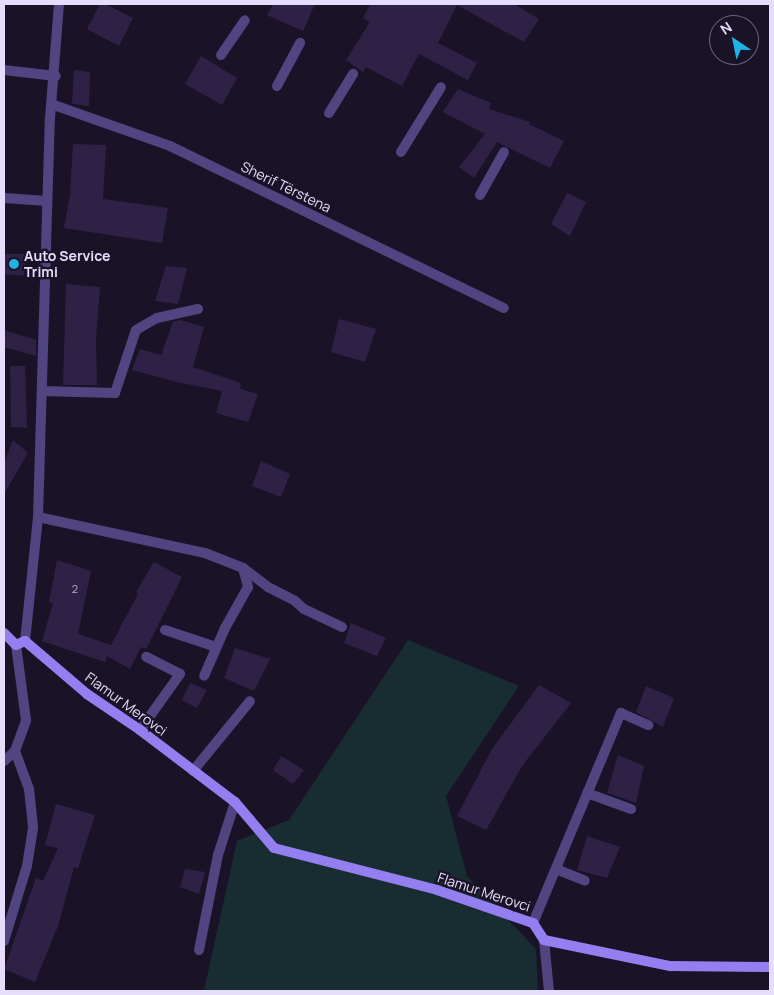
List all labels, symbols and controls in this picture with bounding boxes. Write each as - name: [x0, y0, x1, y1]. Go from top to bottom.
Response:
- north arrow: [709, 15, 759, 65]
- text: N: [716, 17, 735, 39]
- street label: Sherif Tërstena: [238, 158, 334, 216]
- place label: Auto Service Trimi: [24, 248, 110, 280]
- marker: Auto Service Trimi: [8, 258, 20, 270]
- house number: 2: [72, 582, 78, 596]
- street label: Flamur Merovci: [82, 669, 170, 739]
- street label: Flamur Merovci: [435, 869, 533, 915]

